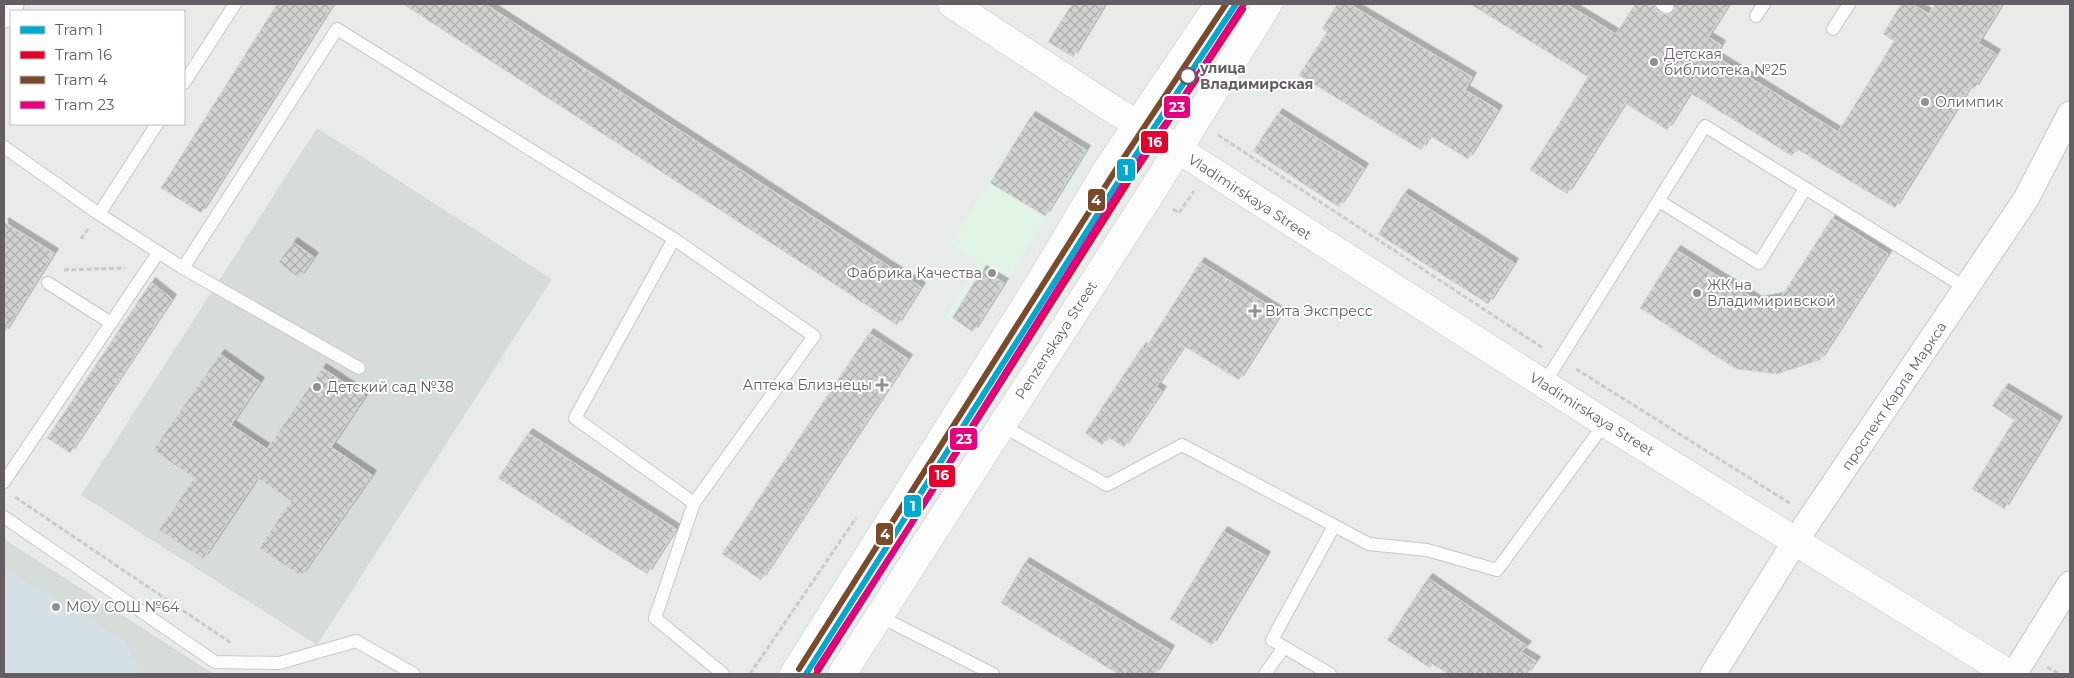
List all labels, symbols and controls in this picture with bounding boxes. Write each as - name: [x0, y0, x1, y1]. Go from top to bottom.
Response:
- legend: [10, 10, 185, 125]
- text: Tram 1: [55, 20, 103, 39]
- text: Tram 16: [55, 45, 112, 64]
- place label: Детская библиотека №25: [1664, 45, 1787, 79]
- marker: Детская библиотека №25: [1648, 56, 1660, 68]
- place label: улица Владимирская: [1199, 59, 1313, 93]
- marker: улица Владимирская: [1179, 67, 1197, 85]
- text: Tram 4: [55, 70, 108, 89]
- place label: Олимпик: [1935, 93, 2003, 111]
- text: Tram 23: [55, 95, 114, 114]
- line badge: 23: [1163, 95, 1191, 119]
- marker: Олимпик: [1919, 96, 1931, 108]
- text: 23: [1169, 98, 1185, 116]
- line badge: 16: [1140, 130, 1169, 154]
- text: 16: [1148, 133, 1162, 151]
- street label: Vladimirskaya Street: [1185, 150, 1315, 244]
- line badge: 1: [1116, 158, 1136, 182]
- text: 1: [1123, 161, 1129, 179]
- line badge: 4: [1087, 188, 1106, 212]
- text: 4: [1091, 191, 1101, 209]
- place label: Фабрика Качества: [847, 264, 982, 282]
- marker: Фабрика Качества: [986, 267, 998, 279]
- place label: ЖК на Владимиривской: [1707, 276, 1836, 310]
- street label: Penzenskaya Street: [1011, 277, 1101, 403]
- marker: ЖК на Владимиривской: [1691, 287, 1703, 299]
- place label: Вита Экспресс: [1265, 302, 1373, 320]
- marker: Вита Экспресс: [1249, 305, 1261, 317]
- street label: проспект Карла Маркса: [1838, 318, 1950, 474]
- street label: Vladimirskaya Street: [1526, 368, 1658, 460]
- place label: Аптека Близнецы: [743, 376, 872, 394]
- place label: Детский сад №38: [327, 378, 454, 396]
- marker: Аптека Близнецы: [876, 379, 888, 391]
- marker: Детский сад №38: [311, 381, 323, 393]
- line badge: 23: [949, 427, 978, 451]
- text: 23: [956, 430, 972, 448]
- line badge: 16: [928, 464, 956, 488]
- text: 16: [935, 466, 949, 484]
- line badge: 1: [903, 494, 922, 518]
- text: 1: [910, 497, 916, 515]
- line badge: 4: [875, 522, 894, 546]
- text: 4: [880, 525, 890, 543]
- place label: МОУ СОШ №64: [66, 598, 180, 616]
- marker: МОУ СОШ №64: [50, 601, 62, 613]

